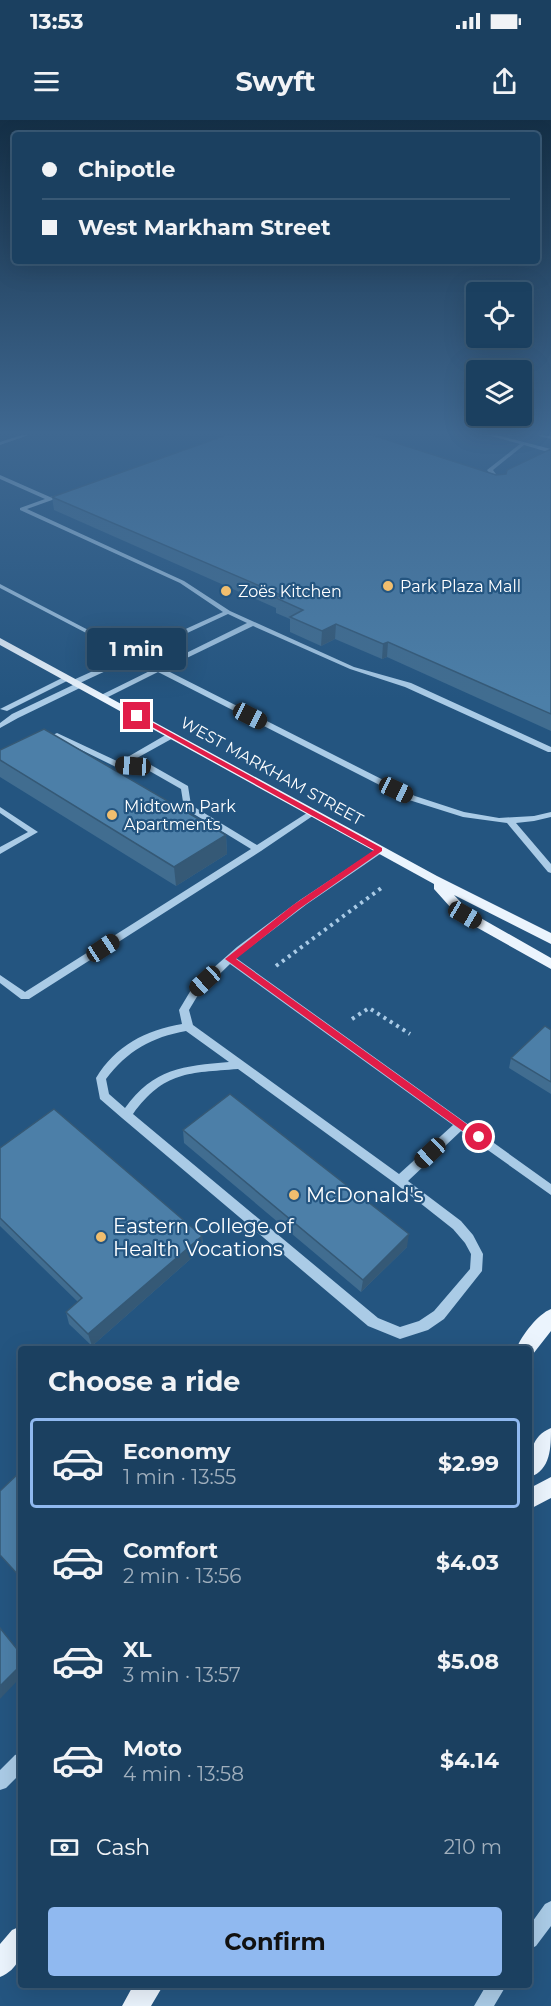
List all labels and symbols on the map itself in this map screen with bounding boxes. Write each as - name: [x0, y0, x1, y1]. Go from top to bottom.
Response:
- place label: Park Plaza Mall: [400, 577, 521, 596]
- marker: Park Plaza Mall: [381, 579, 395, 593]
- place label: Zoës Kitchen: [238, 582, 342, 601]
- marker: Zoës Kitchen: [219, 584, 233, 598]
- callout: 1 min: [88, 629, 186, 671]
- car: [230, 700, 270, 732]
- route end: [123, 702, 150, 729]
- street label: WEST MARKHAM STREET: [177, 713, 367, 830]
- car: [114, 756, 152, 776]
- car: [376, 774, 416, 806]
- place label: Midtown Park Apartments: [124, 797, 236, 834]
- marker: Midtown Park Apartments: [105, 808, 119, 822]
- car: [445, 898, 485, 932]
- car: [83, 931, 123, 965]
- car: [186, 962, 224, 1000]
- route start: [465, 1123, 492, 1150]
- car: [411, 1134, 449, 1172]
- place label: McDonald's: [306, 1183, 424, 1207]
- marker: McDonald's: [287, 1188, 301, 1202]
- place label: Eastern College of Health Vocations: [113, 1214, 295, 1261]
- marker: Eastern College of Health Vocations: [94, 1230, 108, 1244]

